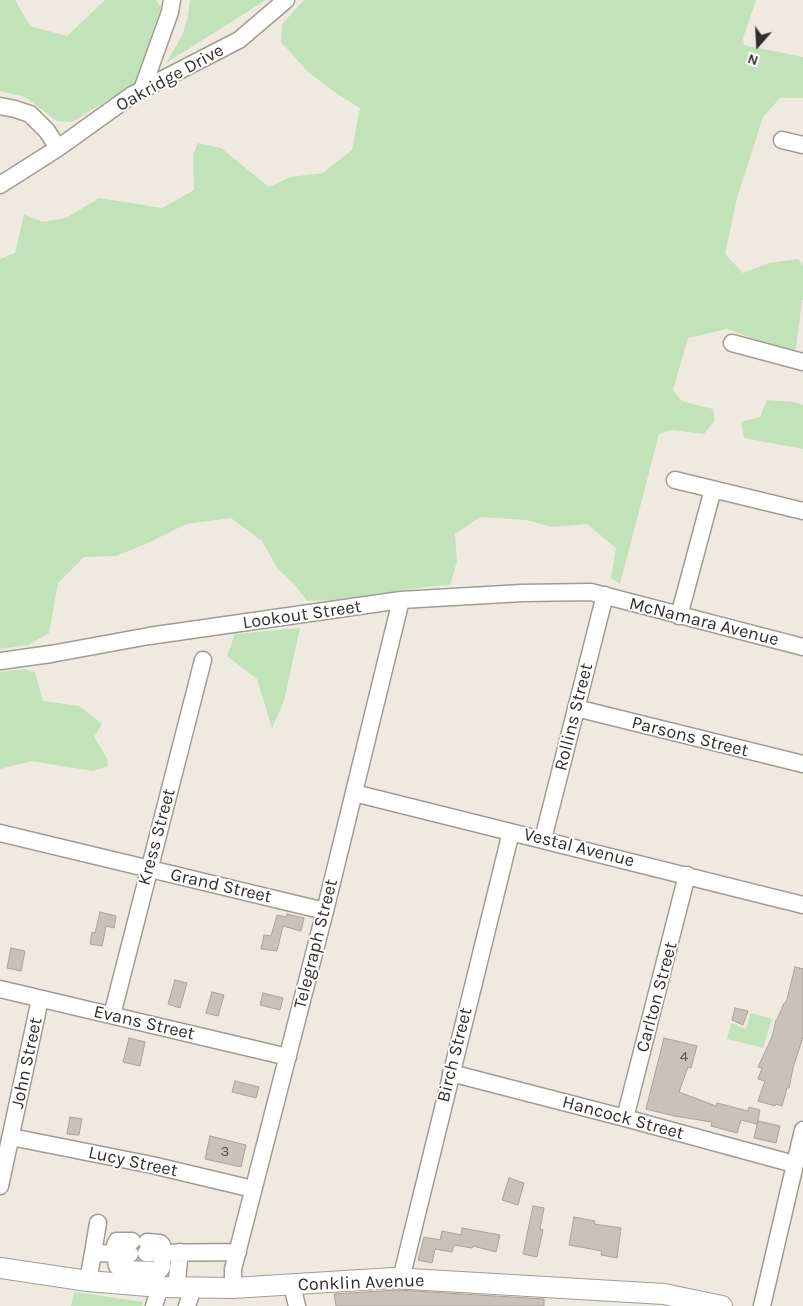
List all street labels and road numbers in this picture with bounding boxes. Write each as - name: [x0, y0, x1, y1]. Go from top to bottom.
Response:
- street label: Oakridge Drive: [112, 39, 228, 117]
- street label: McNamara Avenue: [627, 593, 781, 651]
- street label: Lookout Street: [241, 596, 363, 634]
- street label: Rollins Street: [550, 661, 598, 773]
- street label: Parsons Street: [629, 712, 751, 762]
- street label: Kress Street: [134, 786, 180, 888]
- street label: Vestal Avenue: [521, 824, 637, 872]
- street label: Grand Street: [168, 864, 274, 908]
- street label: Telegraph Street: [289, 877, 343, 1011]
- street label: Carlton Street: [632, 939, 682, 1055]
- street label: Evans Street: [91, 1001, 197, 1045]
- street label: Birch Street: [433, 1005, 477, 1105]
- street label: John Street: [7, 1016, 47, 1110]
- street label: Hancock Street: [560, 1091, 686, 1145]
- street label: Lucy Street: [86, 1142, 180, 1182]
- street label: Conklin Avenue: [297, 1270, 425, 1296]

